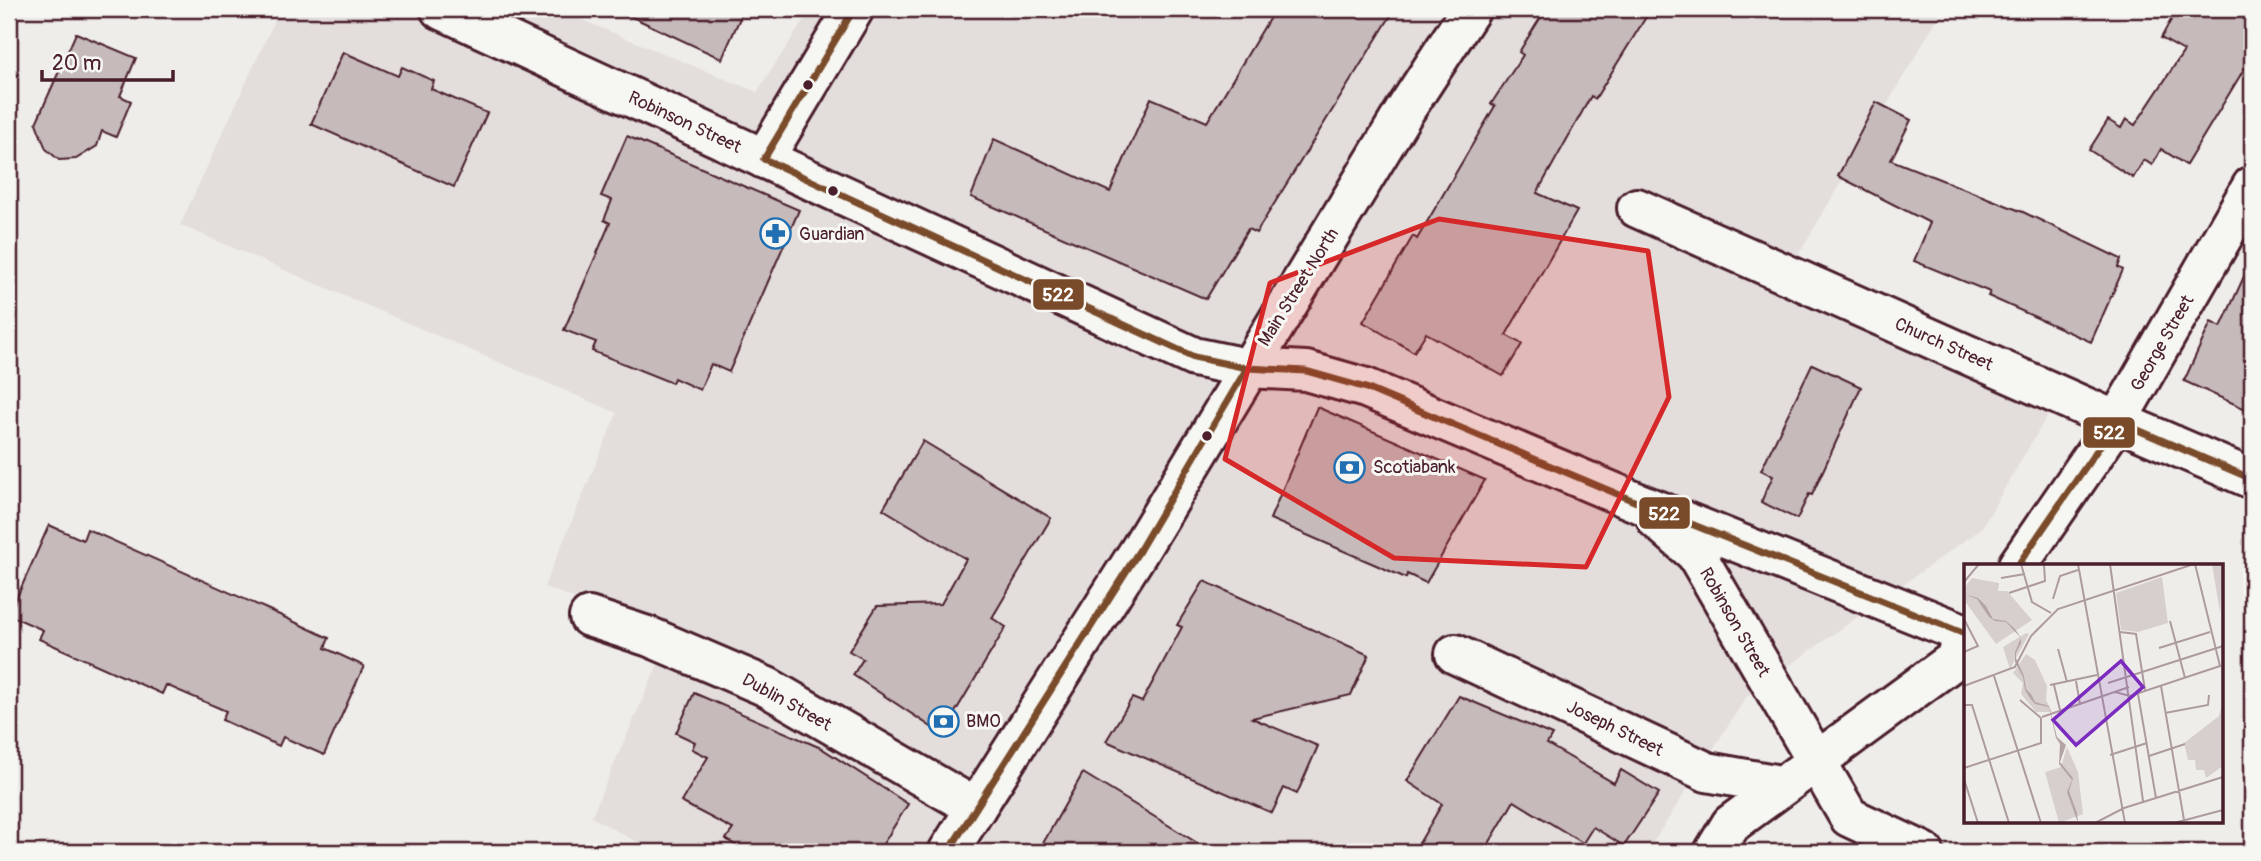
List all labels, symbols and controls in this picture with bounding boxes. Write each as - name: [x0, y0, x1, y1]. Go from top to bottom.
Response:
- scale bar: [42, 38, 173, 82]
- text: 20 m: [52, 50, 101, 77]
- unlabelled marker: [801, 78, 815, 92]
- street label: Robinson Street: [625, 86, 746, 159]
- unlabelled marker: [826, 184, 840, 198]
- pharmacy icon: Guardian: [759, 217, 793, 251]
- place label: Guardian: [799, 223, 864, 246]
- street label: Main Street North: [1253, 224, 1344, 351]
- line badge: 522: [1032, 278, 1085, 311]
- text: 522: [1042, 283, 1074, 307]
- street label: George Street: [2126, 290, 2200, 396]
- street label: Church Street: [1891, 313, 1997, 377]
- line badge: 522: [2082, 416, 2136, 449]
- text: 522: [2093, 421, 2125, 445]
- unlabelled marker: [1200, 429, 1214, 443]
- bank icon: Scotiabank: [1333, 450, 1367, 484]
- place label: Scotiabank: [1373, 456, 1456, 479]
- line badge: 522: [1638, 496, 1691, 530]
- text: 522: [1648, 502, 1680, 526]
- street label: Robinson Street: [1694, 564, 1775, 682]
- inset map: [1964, 564, 2222, 822]
- street label: Dublin Street: [738, 668, 836, 737]
- street label: Joseph Street: [1563, 695, 1668, 762]
- bank icon: BMO: [926, 704, 960, 738]
- place label: BMO: [966, 710, 1001, 733]

